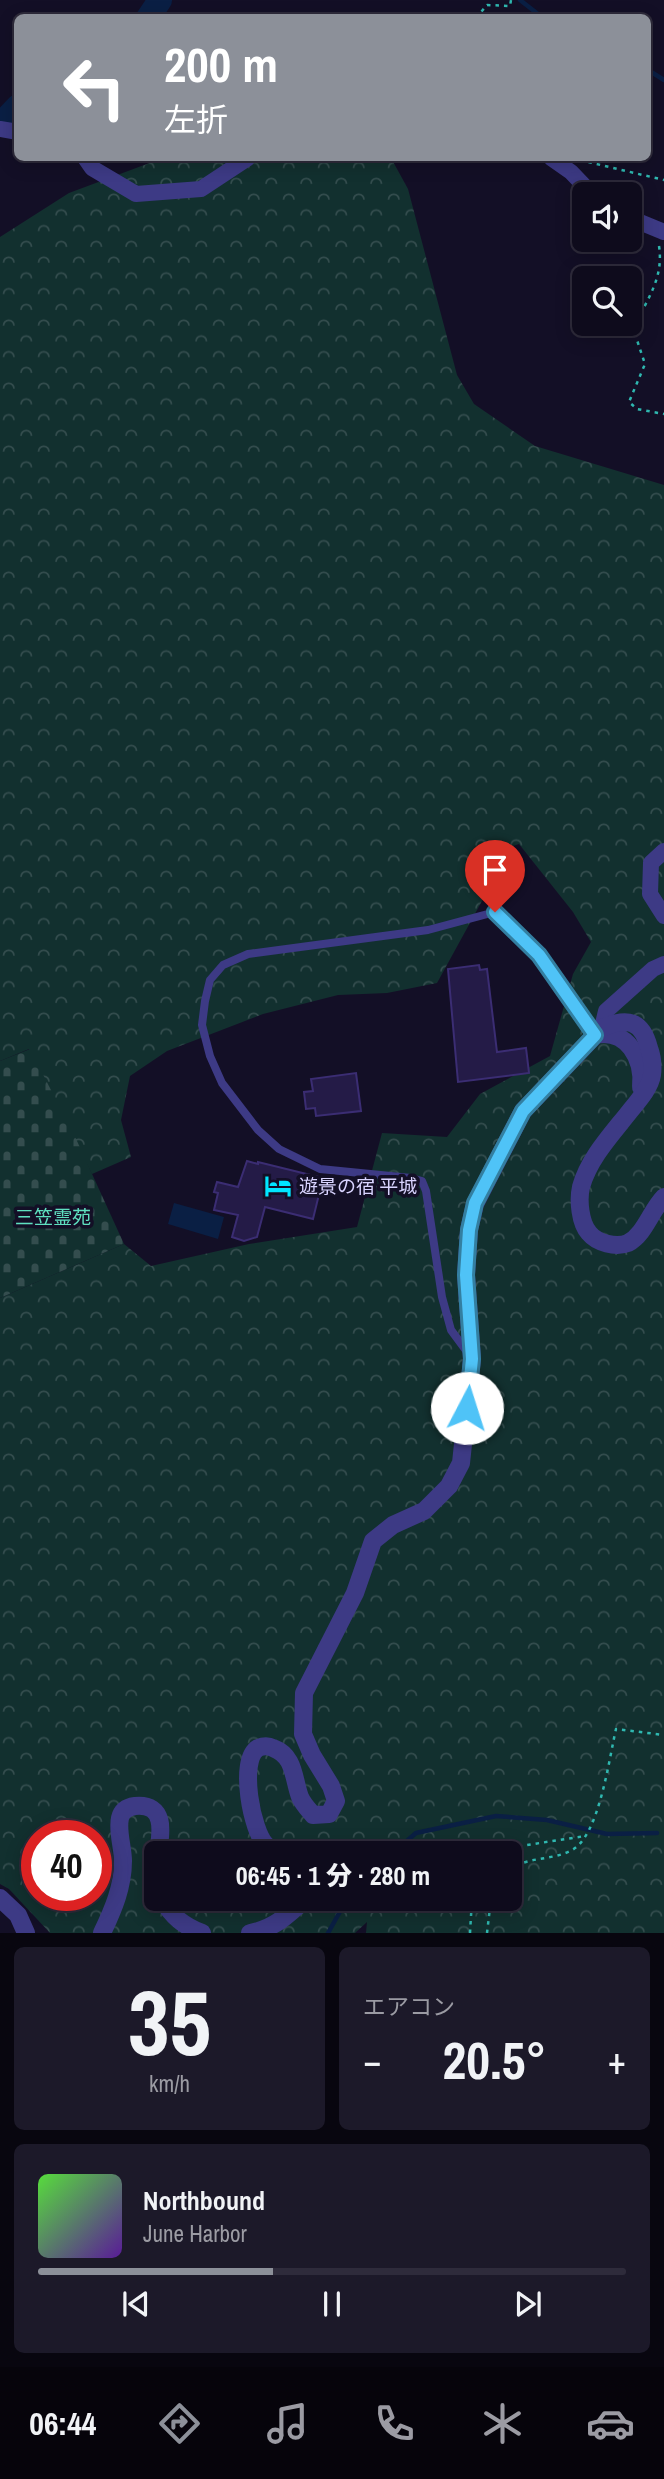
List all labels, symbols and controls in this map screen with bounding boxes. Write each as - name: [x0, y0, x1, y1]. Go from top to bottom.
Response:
- text: 200 m: [164, 31, 278, 97]
- icon: left: [49, 42, 140, 133]
- text: 左折: [164, 98, 228, 141]
- map controls: [572, 182, 642, 336]
- button: sound: [572, 182, 642, 252]
- button: search: [572, 266, 642, 336]
- pin: [465, 840, 525, 912]
- icon: arrive: [476, 851, 514, 889]
- hotel icon: 遊景の宿 平城: [263, 1171, 293, 1201]
- place label: 遊景の宿 平城: [299, 1173, 417, 1199]
- park label: 三笠霊苑: [15, 1204, 91, 1230]
- position arrow: [430, 1371, 504, 1445]
- speed limit sign: 40: [21, 1820, 112, 1911]
- text: 06:45 · 1 分 · 280 m: [236, 1858, 430, 1893]
- text: 35: [128, 1961, 211, 2083]
- text: エアコン: [363, 1991, 455, 2022]
- text: 20.5°: [443, 2025, 546, 2095]
- text: −: [363, 2035, 381, 2086]
- text: +: [608, 2035, 626, 2086]
- text: km/h: [149, 2068, 190, 2099]
- text: Northbound: [143, 2183, 265, 2218]
- text: June Harbor: [143, 2218, 247, 2249]
- icon: previous: [117, 2285, 155, 2323]
- icon: pause: [313, 2285, 351, 2323]
- icon: next: [509, 2285, 547, 2323]
- icon: directions: [155, 2399, 204, 2448]
- icon: music: [263, 2399, 312, 2448]
- icon: phone: [370, 2399, 419, 2448]
- icon: climate: [478, 2399, 527, 2448]
- icon: car: [586, 2399, 635, 2448]
- text: 06:44: [29, 2402, 96, 2445]

